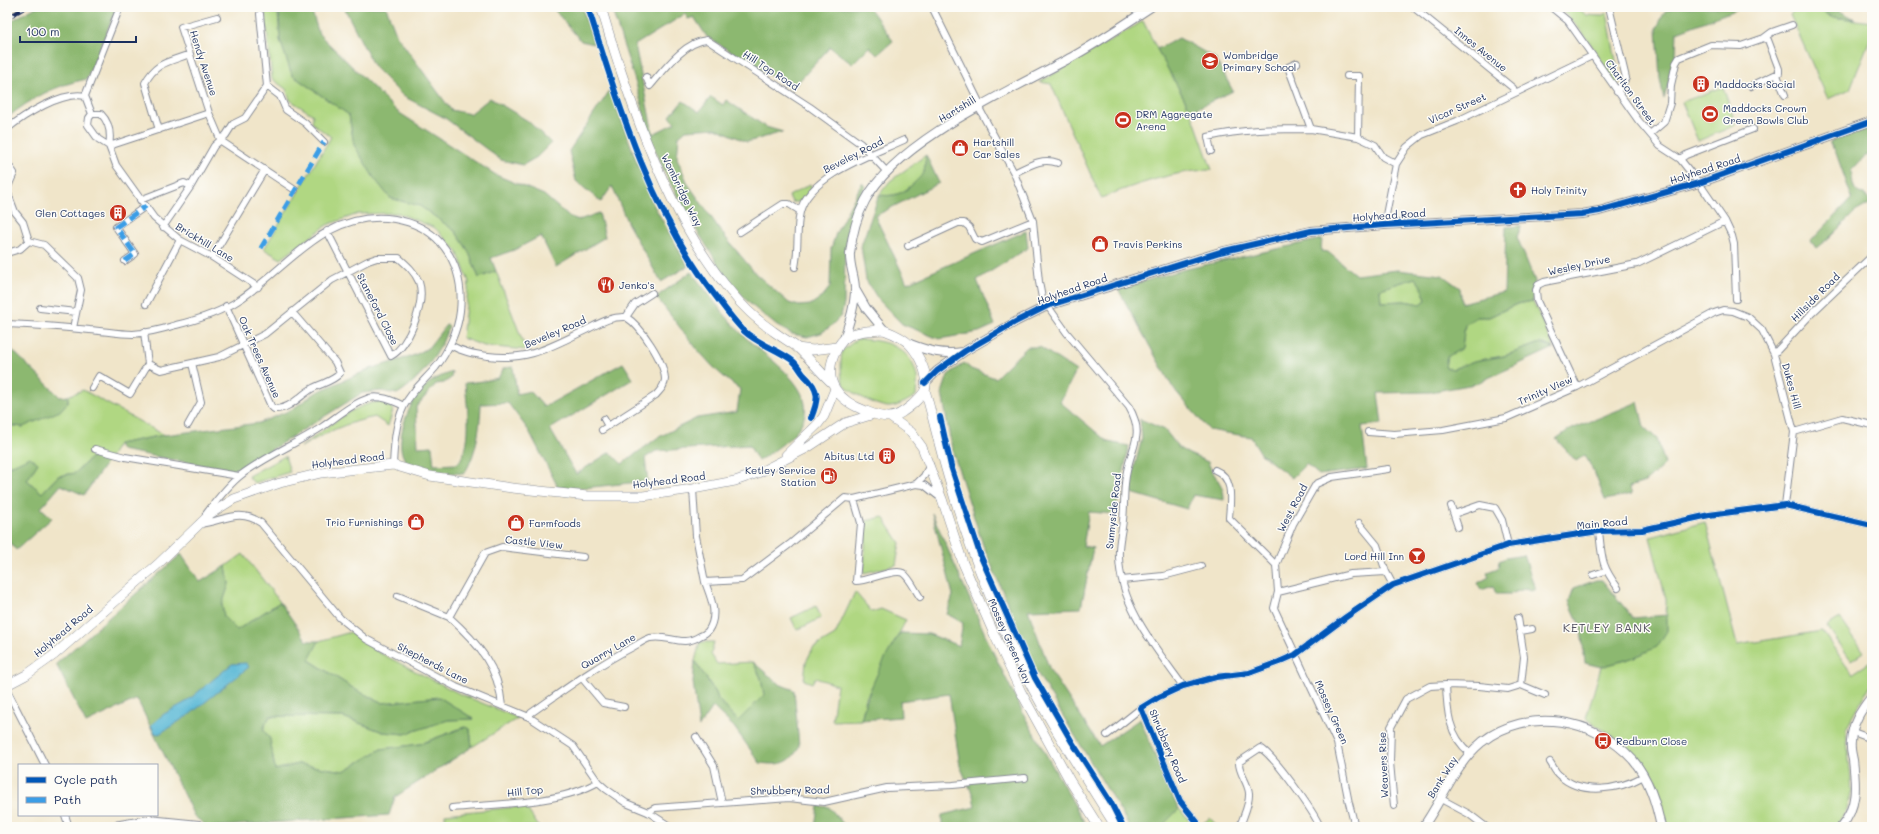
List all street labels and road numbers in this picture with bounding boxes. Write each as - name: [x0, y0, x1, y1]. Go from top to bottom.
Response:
- street label: Innes Avenue: [1452, 23, 1510, 75]
- street label: Hendy Avenue: [187, 28, 221, 98]
- street label: Hill Top Road: [740, 47, 802, 93]
- street label: Charlton Street: [1603, 57, 1659, 127]
- street label: Vicar Street: [1426, 89, 1488, 127]
- street label: Hartshill: [936, 92, 978, 126]
- street label: Beveley Road: [820, 134, 886, 176]
- street label: Wombridge Way: [658, 151, 706, 229]
- street label: Holyhead Road: [1668, 151, 1742, 187]
- street label: Holyhead Road: [1352, 205, 1426, 225]
- street label: Brickhill Lane: [173, 219, 237, 265]
- street label: Wesley Drive: [1547, 252, 1611, 278]
- street label: Holyhead Road: [1035, 270, 1109, 308]
- street label: Hillside Road: [1788, 270, 1842, 324]
- street label: Staneford Close: [354, 271, 402, 347]
- street label: Beveley Road: [522, 313, 588, 351]
- street label: Oak Trees Avenue: [236, 314, 284, 400]
- street label: Dukes Hill: [1779, 361, 1805, 411]
- street label: Trinity View: [1515, 372, 1575, 408]
- street label: Holyhead Road: [311, 449, 385, 471]
- street label: Holyhead Road: [632, 469, 706, 491]
- street label: Sunnyside Road: [1102, 472, 1124, 550]
- street label: West Road: [1274, 482, 1310, 534]
- street label: Main Road: [1576, 514, 1628, 532]
- street label: Castle View: [504, 532, 564, 552]
- street label: Mossey Green Way: [985, 596, 1035, 686]
- street label: Holyhead Road: [30, 602, 96, 660]
- street label: Quarry Lane: [578, 630, 638, 672]
- street label: Shepherds Lane: [395, 639, 471, 687]
- street label: Mossey Green: [1312, 678, 1352, 746]
- street label: Shrubbery Road: [1146, 707, 1190, 785]
- street label: Weavers Rise: [1375, 732, 1391, 798]
- street label: Bank Way: [1424, 753, 1460, 801]
- street label: Hill Top: [506, 782, 544, 800]
- street label: Shrubbery Road: [750, 782, 830, 798]

